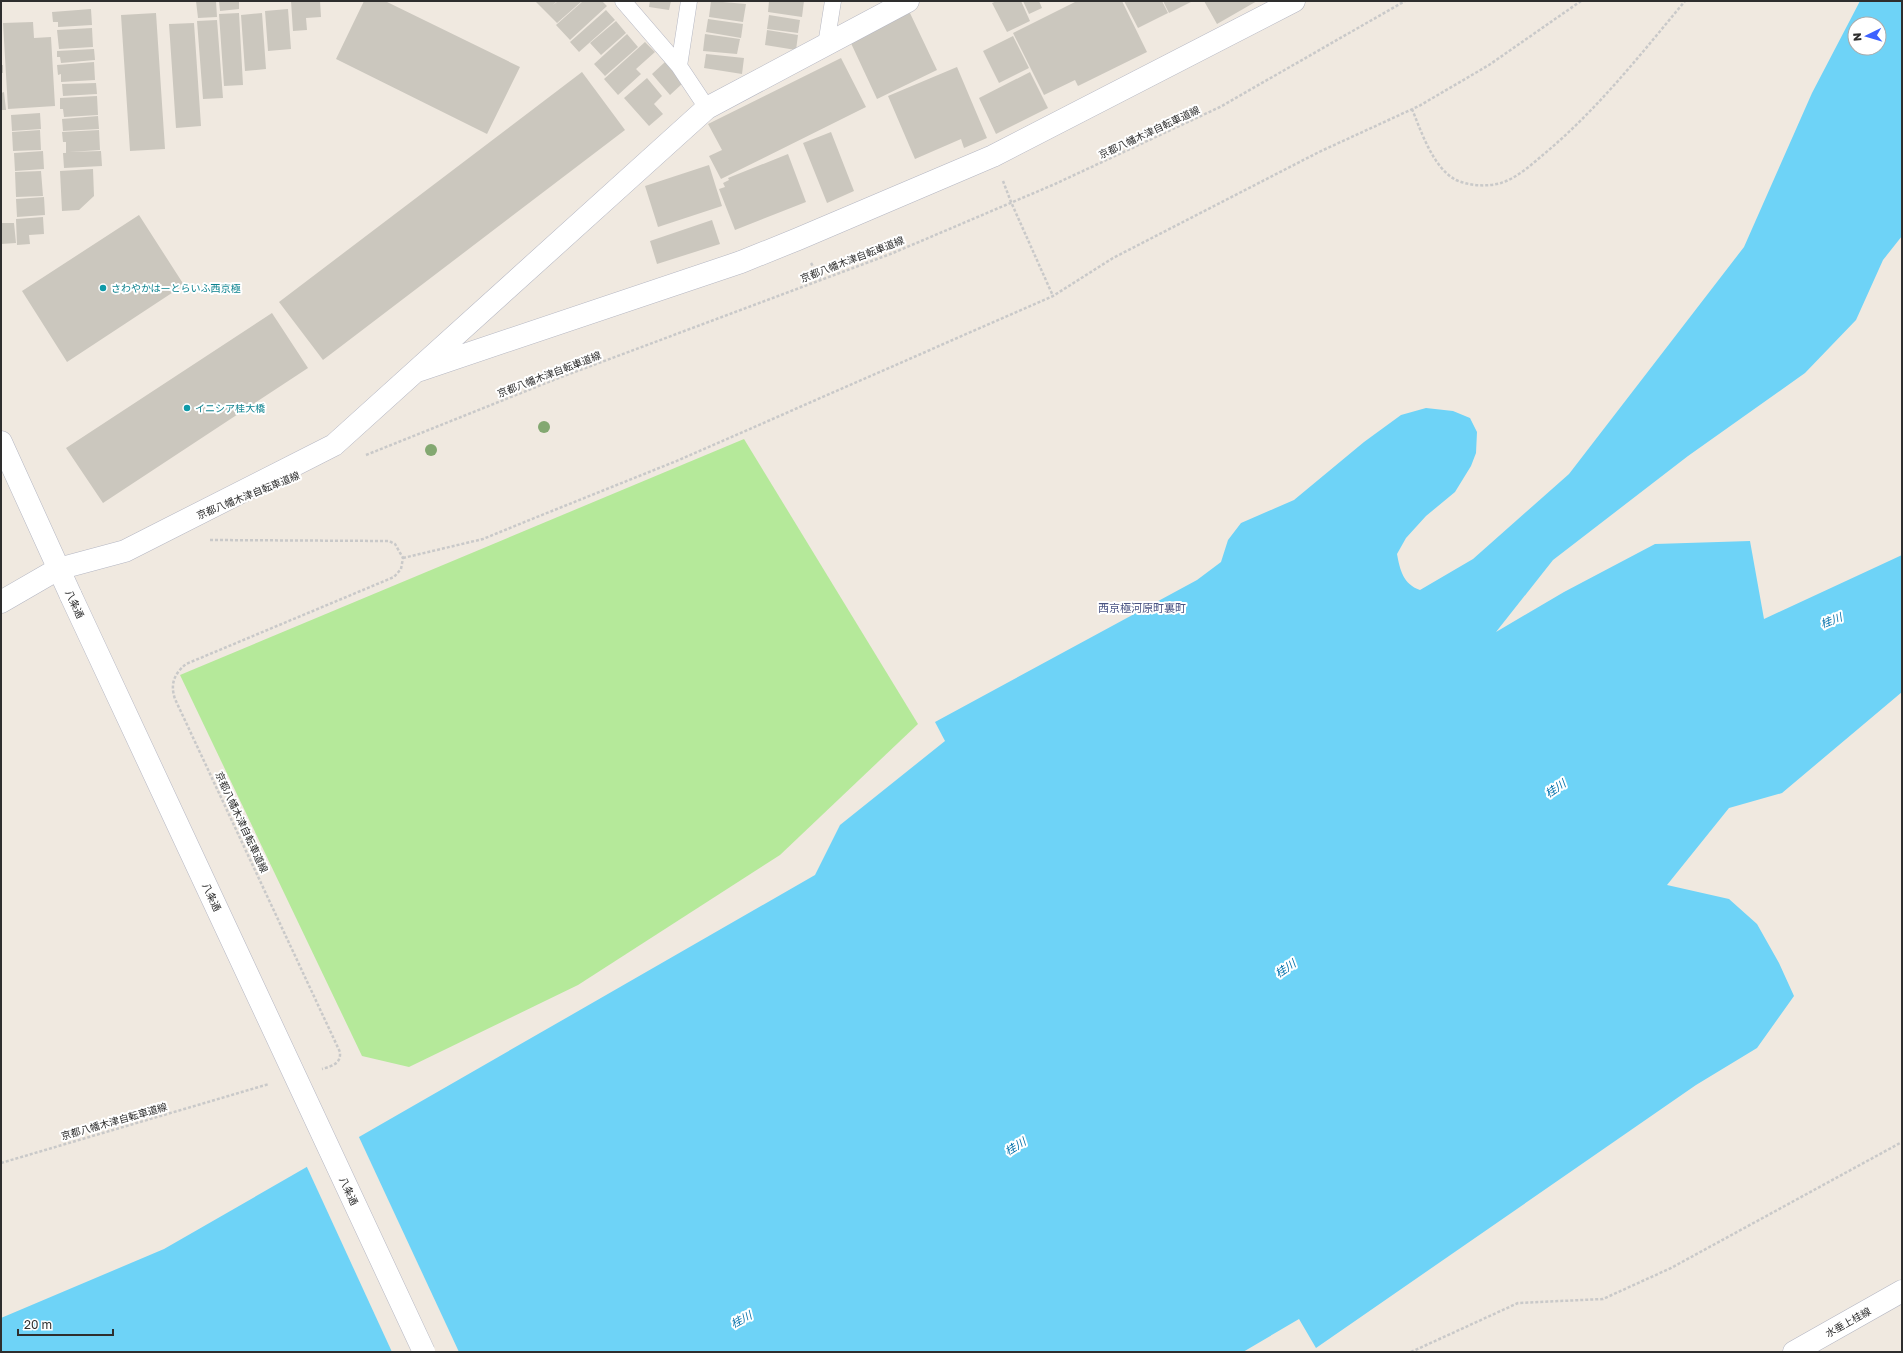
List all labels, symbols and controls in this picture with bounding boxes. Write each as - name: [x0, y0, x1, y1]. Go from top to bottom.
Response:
- north arrow: [1847, 16, 1887, 56]
- text: N: [1850, 32, 1863, 42]
- street label: 京都八幡木津自転車道線: [1097, 103, 1201, 161]
- street label: 京都八幡木津自転車道線: [799, 234, 905, 284]
- place label: さわやかはーとらいふ西京極: [111, 282, 241, 294]
- marker: さわやかはーとらいふ西京極: [98, 283, 108, 293]
- street label: 京都八幡木津自転車道線: [496, 349, 602, 399]
- place label: イニシア桂大橋: [195, 402, 265, 414]
- marker: イニシア桂大橋: [182, 403, 192, 413]
- street label: 京都八幡木津自転車道線: [195, 469, 301, 521]
- street label: 八条通: [63, 588, 87, 620]
- district label: 西京極河原町裏町: [1098, 601, 1186, 614]
- water label: 桂川: [1818, 609, 1845, 630]
- street label: 京都八幡木津自転車道線: [213, 770, 271, 874]
- water label: 桂川: [1542, 776, 1569, 800]
- street label: 八条通: [200, 881, 224, 913]
- water label: 桂川: [1272, 956, 1299, 980]
- street label: 京都八幡木津自転車道線: [59, 1100, 169, 1142]
- water label: 桂川: [1002, 1134, 1029, 1157]
- street label: 八条通: [337, 1175, 361, 1207]
- street label: 水垂上桂線: [1823, 1305, 1873, 1339]
- water label: 桂川: [728, 1308, 755, 1330]
- scale bar: [18, 1311, 113, 1337]
- text: 20 m: [24, 1317, 52, 1332]

